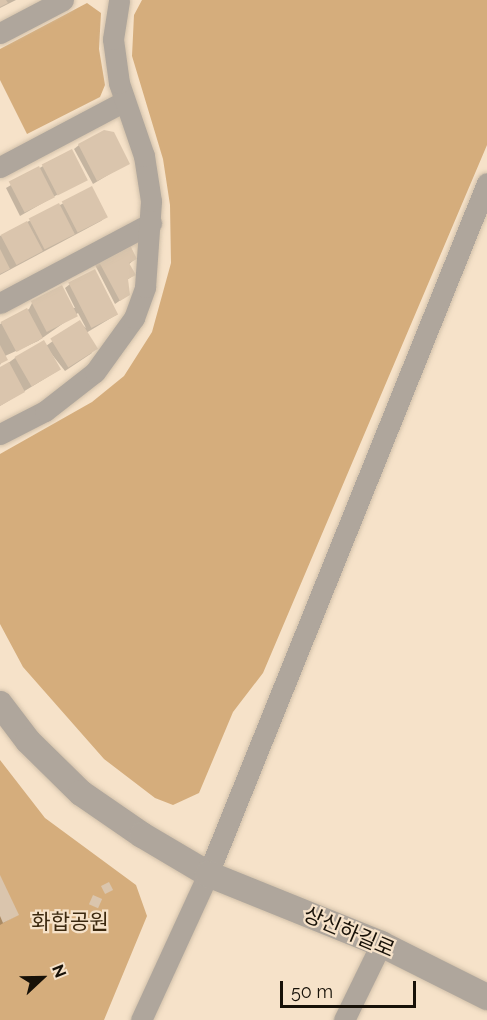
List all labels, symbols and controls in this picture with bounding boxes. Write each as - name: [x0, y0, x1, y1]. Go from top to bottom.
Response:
- street label: 상신하길로: [300, 902, 398, 962]
- park label: 화합공원: [31, 909, 109, 935]
- north arrow: [12, 948, 72, 1008]
- text: N: [48, 962, 70, 980]
- scale bar: [283, 969, 420, 1007]
- text: 50 m: [291, 981, 333, 1002]

